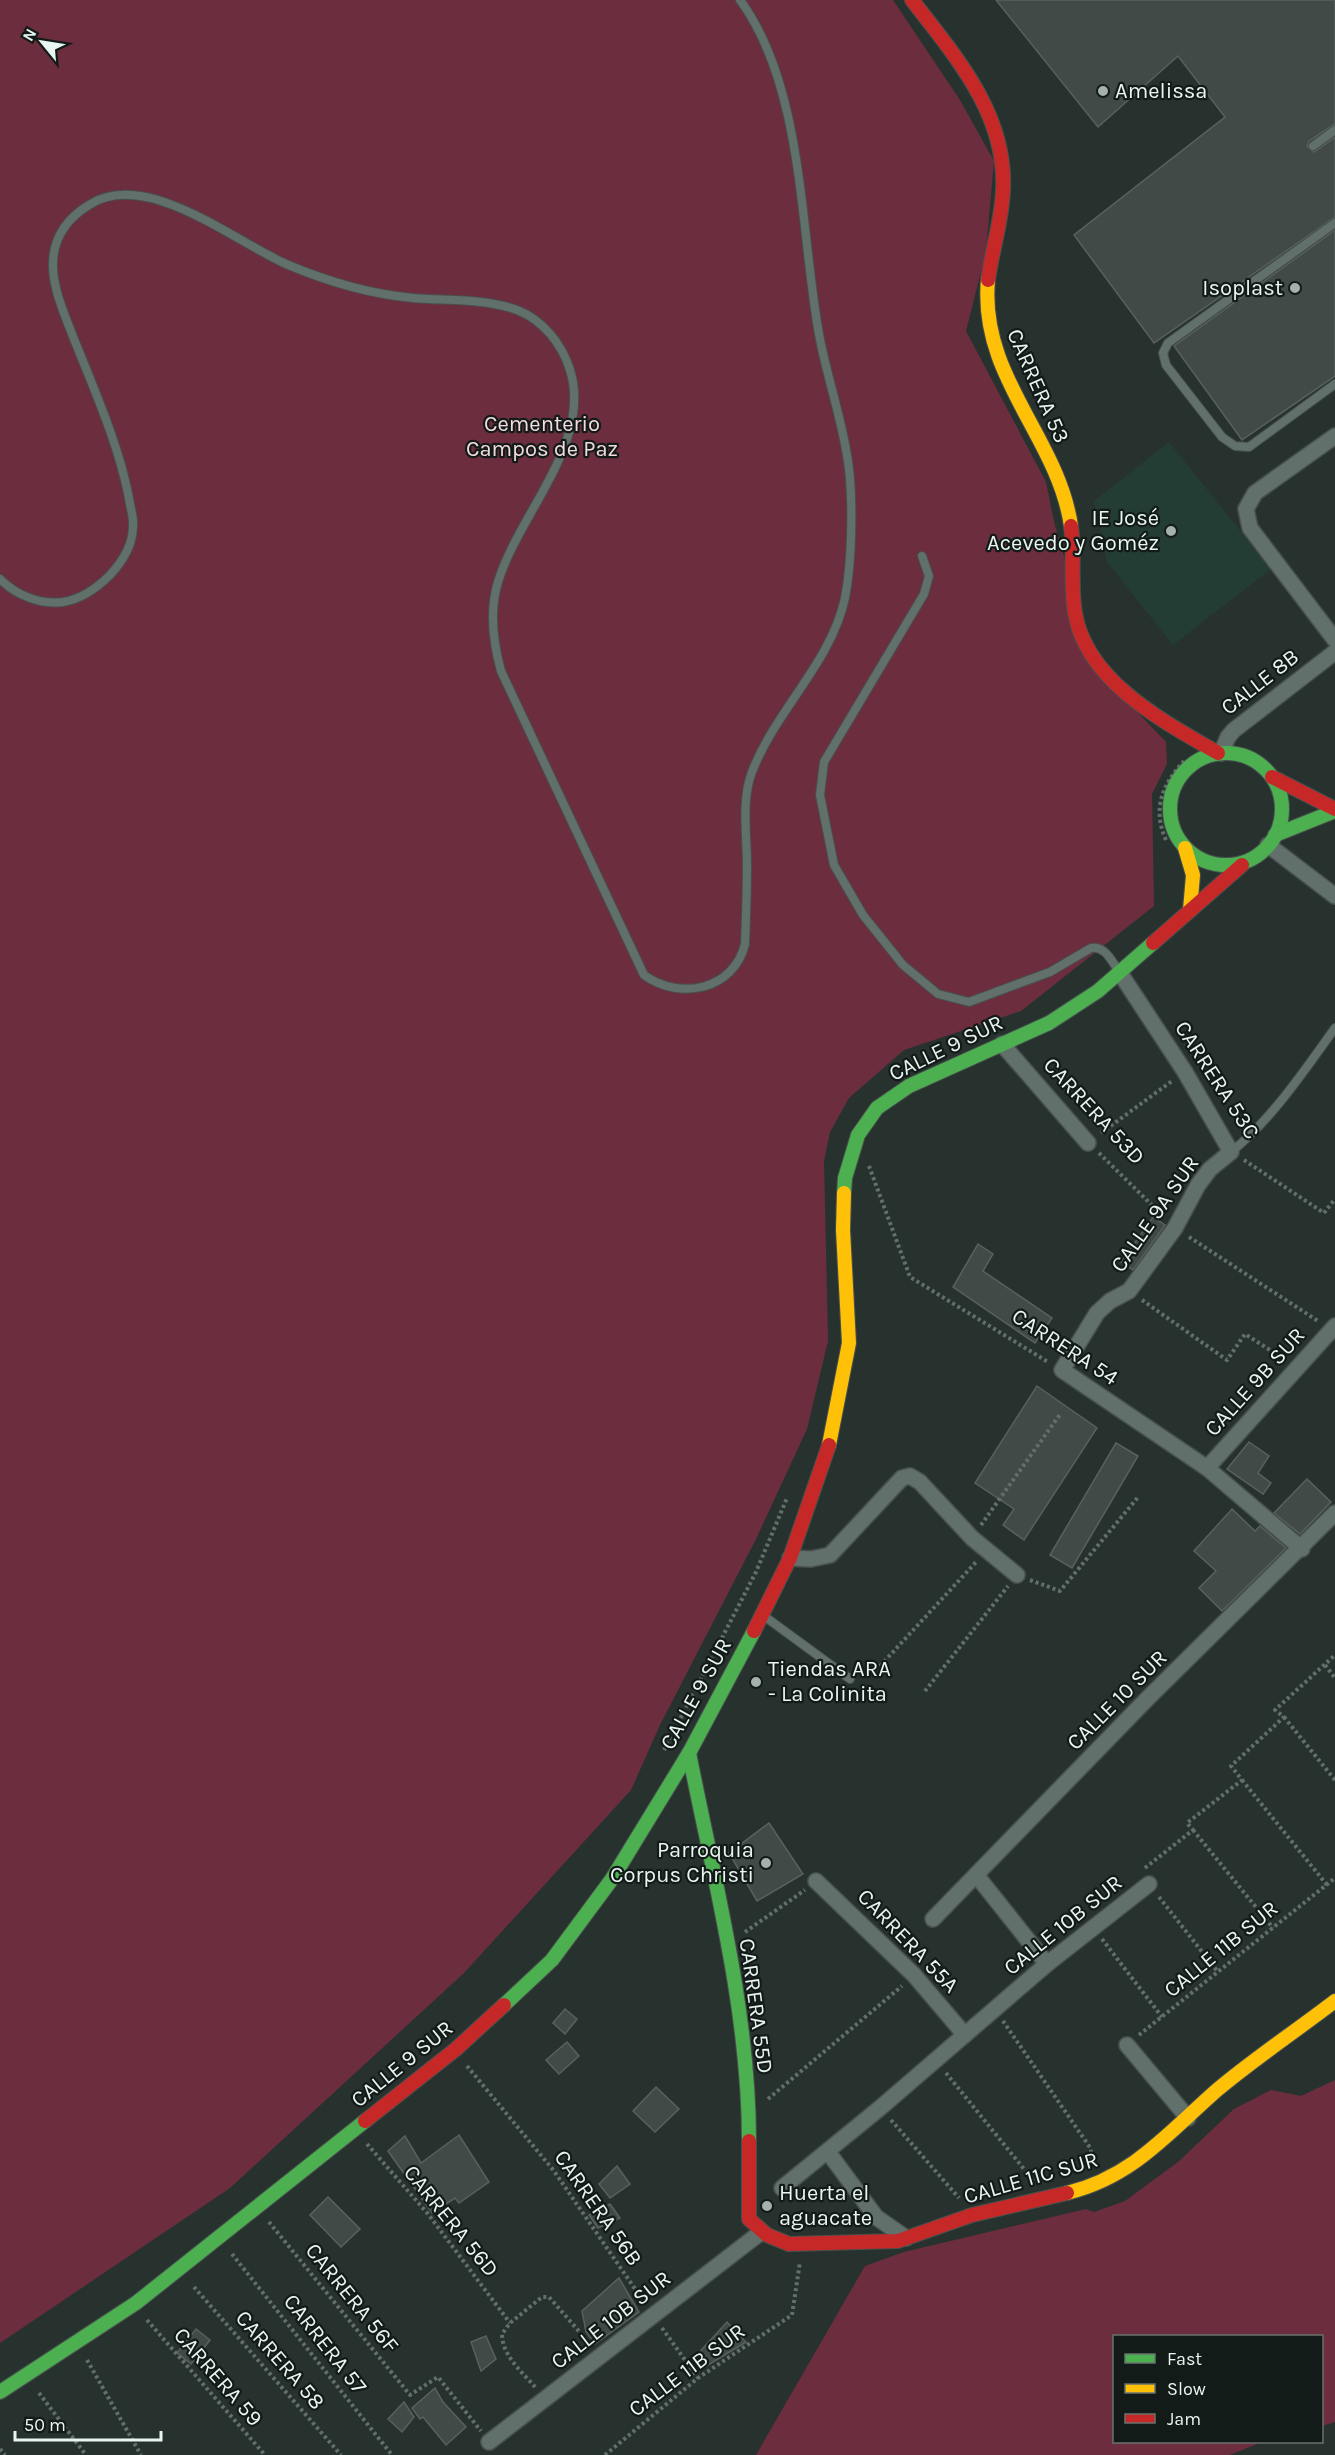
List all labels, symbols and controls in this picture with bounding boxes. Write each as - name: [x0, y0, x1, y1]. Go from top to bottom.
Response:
- north arrow: [12, 12, 72, 72]
- text: N: [18, 25, 41, 44]
- place label: Amelissa: [1115, 78, 1207, 104]
- marker: Amelissa: [1096, 84, 1110, 98]
- place label: Isoplast: [1202, 275, 1283, 301]
- marker: Isoplast: [1288, 281, 1302, 295]
- street label: CARRERA 53: [1001, 325, 1075, 447]
- park label: Cementerio Campos de Paz: [466, 411, 618, 462]
- place label: IE José Acevedo y Goméz: [987, 505, 1159, 556]
- marker: IE José Acevedo y Goméz: [1164, 524, 1178, 538]
- street label: CALLE 8B: [1216, 644, 1304, 720]
- street label: CALLE 9 SUR: [885, 1009, 1007, 1087]
- street label: CARRERA 53C: [1169, 1016, 1265, 1144]
- street label: CARRERA 53D: [1038, 1052, 1150, 1170]
- street label: CALLE 9A SUR: [1105, 1151, 1205, 1277]
- street label: CARRERA 54: [1007, 1303, 1123, 1391]
- street label: CALLE 9B SUR: [1199, 1322, 1311, 1442]
- street label: CALLE 9 SUR: [655, 1634, 737, 1754]
- street label: CALLE 10 SUR: [1061, 1644, 1173, 1756]
- place label: Tiendas ARA - La Colinita: [768, 1656, 891, 1707]
- marker: Tiendas ARA - La Colinita: [749, 1675, 763, 1689]
- place label: Parroquia Corpus Christi: [610, 1837, 754, 1888]
- marker: Parroquia Corpus Christi: [759, 1856, 773, 1870]
- street label: CALLE 10B SUR: [999, 1869, 1127, 1981]
- street label: CARRERA 55A: [852, 1884, 964, 1999]
- street label: CALLE 11B SUR: [1159, 1895, 1283, 2003]
- street label: CARRERA 55D: [734, 1937, 778, 2075]
- street label: CALLE 9 SUR: [346, 2015, 458, 2113]
- street label: CARRERA 56B: [549, 2145, 647, 2271]
- street label: CALLE 11C SUR: [961, 2146, 1101, 2210]
- street label: CARRERA 56D: [398, 2160, 504, 2282]
- place label: Huerta el aguacate: [779, 2180, 872, 2231]
- marker: Huerta el aguacate: [760, 2199, 774, 2213]
- street label: CARRERA 56F: [300, 2238, 404, 2358]
- street label: CALLE 10B SUR: [546, 2265, 676, 2375]
- street label: CARRERA 57: [278, 2289, 372, 2399]
- street label: CARRERA 58: [230, 2305, 330, 2415]
- street label: CALLE 11B SUR: [624, 2318, 750, 2422]
- street label: CARRERA 59: [168, 2322, 268, 2432]
- legend: [1113, 2335, 1323, 2443]
- text: Fast: [1167, 2348, 1202, 2370]
- text: Slow: [1167, 2378, 1206, 2400]
- scale bar: [15, 2404, 160, 2442]
- text: Jam: [1167, 2408, 1201, 2430]
- text: 50 m: [24, 2414, 66, 2436]

